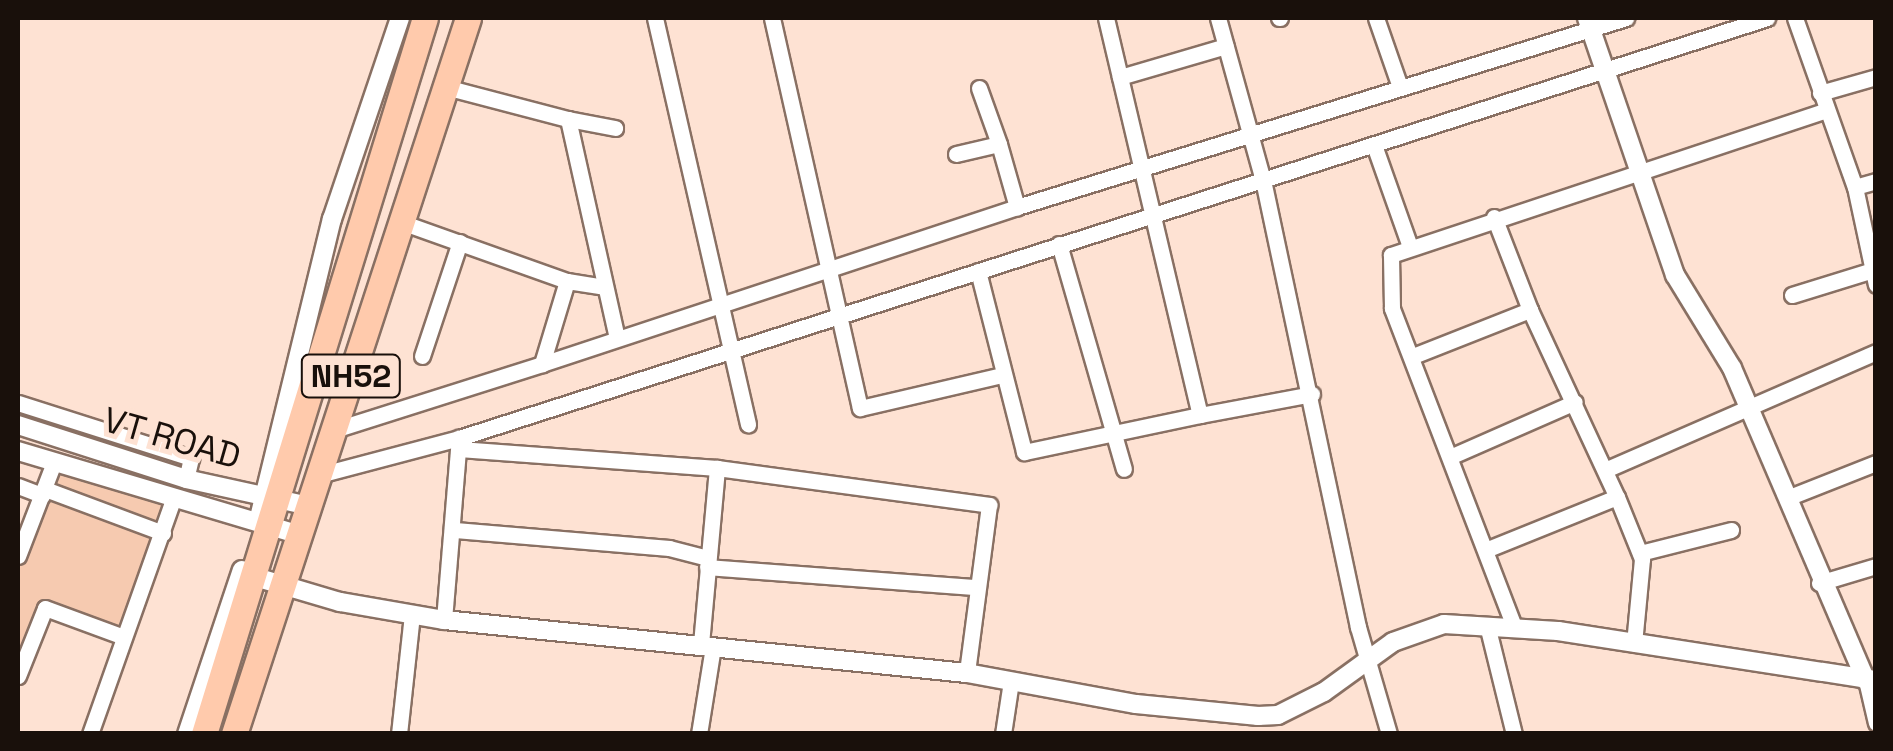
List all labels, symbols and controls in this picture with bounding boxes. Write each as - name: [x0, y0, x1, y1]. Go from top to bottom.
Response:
- road number: NH52: [298, 349, 404, 403]
- street label: VT ROAD: [98, 398, 246, 478]

